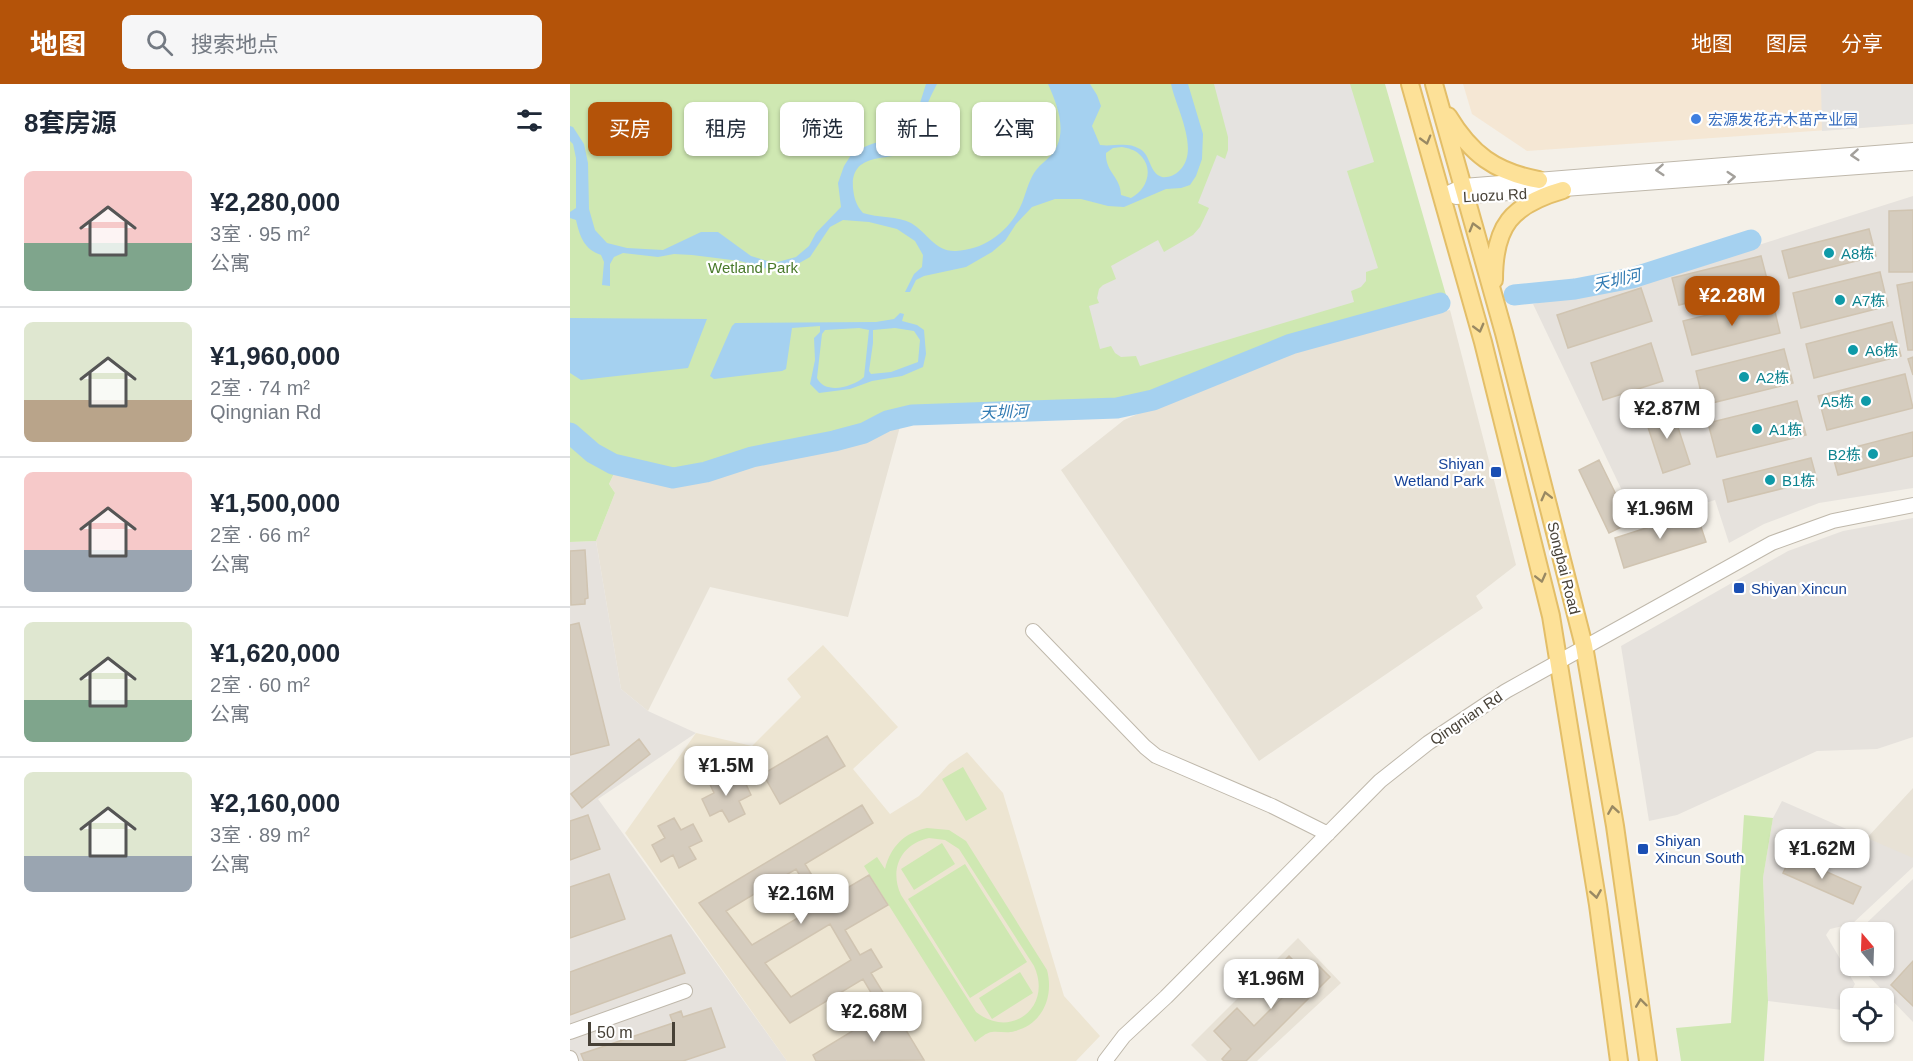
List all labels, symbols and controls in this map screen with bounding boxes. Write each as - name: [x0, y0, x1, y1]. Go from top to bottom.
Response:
- search box: [122, 15, 542, 69]
- icon: search: [143, 26, 176, 59]
- text: 地图: [30, 29, 86, 60]
- text: 搜索地点: [191, 32, 279, 57]
- text: 地图: [1691, 32, 1733, 55]
- text: 图层: [1766, 32, 1808, 55]
- text: 分享: [1841, 32, 1883, 55]
- chip: 买房: [588, 102, 672, 156]
- chip: 租房: [684, 102, 768, 156]
- chip: 筛选: [780, 102, 864, 156]
- chip: 新上: [876, 102, 960, 156]
- chip: 公寓: [972, 102, 1056, 156]
- icon: filters: [513, 104, 546, 137]
- text: 8套房源: [24, 108, 116, 138]
- place label: 宏源发花卉木苗产业园: [1708, 111, 1858, 128]
- marker: 宏源发花卉木苗产业园: [1689, 112, 1703, 126]
- one-way arrow: [1419, 134, 1431, 145]
- one-way arrow: [1850, 148, 1859, 161]
- one-way arrow: [1656, 163, 1665, 176]
- one-way arrow: [1727, 171, 1736, 184]
- street label: Luozu Rd: [1462, 185, 1528, 205]
- text: ¥2,280,000: [210, 187, 340, 217]
- icon: home: [72, 195, 144, 267]
- one-way arrow: [1469, 222, 1481, 233]
- text: 3室 · 95 m²: [210, 223, 310, 245]
- place label: A8栋: [1841, 245, 1874, 262]
- marker: A8栋: [1822, 246, 1836, 260]
- text: 公寓: [210, 252, 250, 274]
- park label: Wetland Park: [708, 259, 798, 276]
- water label: 天圳河: [1592, 266, 1645, 294]
- pin: ¥2.28M: [1683, 276, 1781, 327]
- text: ¥2.28M: [1699, 284, 1765, 306]
- place label: A7栋: [1852, 292, 1885, 309]
- marker: A7栋: [1833, 293, 1847, 307]
- one-way arrow: [1472, 323, 1485, 333]
- text: ¥1,960,000: [210, 341, 340, 371]
- place label: A6栋: [1865, 342, 1898, 359]
- marker: A6栋: [1846, 343, 1860, 357]
- icon: home: [72, 346, 144, 418]
- place label: A2栋: [1756, 369, 1789, 386]
- marker: A2栋: [1737, 370, 1751, 384]
- text: 2室 · 74 m²: [210, 377, 310, 399]
- pin: ¥2.87M: [1618, 389, 1716, 440]
- place label: A5栋: [1821, 393, 1854, 410]
- marker: A5栋: [1859, 394, 1873, 408]
- text: ¥2.87M: [1634, 397, 1700, 419]
- text: Qingnian Rd: [210, 401, 321, 423]
- water label: 天圳河: [980, 403, 1031, 421]
- place label: A1栋: [1769, 421, 1802, 438]
- marker: A1栋: [1750, 422, 1764, 436]
- place label: B2栋: [1828, 446, 1861, 463]
- marker: B2栋: [1866, 447, 1880, 461]
- place label: Shiyan Wetland Park: [1394, 455, 1485, 489]
- marker: Shiyan Wetland Park: [1489, 465, 1503, 479]
- place label: B1栋: [1782, 472, 1815, 489]
- marker: B1栋: [1763, 473, 1777, 487]
- text: ¥1,500,000: [210, 488, 340, 518]
- pin: ¥1.96M: [1611, 489, 1709, 540]
- one-way arrow: [1540, 491, 1553, 501]
- icon: home: [72, 496, 144, 568]
- text: ¥1.96M: [1627, 497, 1693, 519]
- street label: Songbai Road: [1544, 520, 1584, 616]
- text: 2室 · 66 m²: [210, 524, 310, 546]
- text: 公寓: [210, 553, 250, 575]
- one-way arrow: [1534, 573, 1547, 583]
- place label: Shiyan Xincun: [1751, 580, 1847, 597]
- marker: Shiyan Xincun: [1732, 581, 1746, 595]
- text: ¥1,620,000: [210, 638, 340, 668]
- icon: home: [72, 646, 144, 718]
- text: 2室 · 60 m²: [210, 674, 310, 696]
- street label: Qingnian Rd: [1427, 688, 1505, 748]
- text: 公寓: [210, 703, 250, 725]
- pin: ¥1.5M: [684, 746, 768, 797]
- text: ¥1.5M: [698, 754, 754, 776]
- text: ¥2,160,000: [210, 788, 340, 818]
- icon: home: [72, 796, 144, 868]
- one-way arrow: [1607, 805, 1619, 815]
- text: 3室 · 89 m²: [210, 824, 310, 846]
- pin: ¥1.62M: [1773, 829, 1871, 880]
- place label: Shiyan Xincun South: [1655, 832, 1744, 866]
- text: ¥1.62M: [1789, 837, 1855, 859]
- marker: Shiyan Xincun South: [1636, 842, 1650, 856]
- text: 公寓: [210, 853, 250, 875]
- pin: ¥2.16M: [752, 874, 850, 925]
- text: ¥2.16M: [768, 882, 834, 904]
- one-way arrow: [1589, 889, 1602, 899]
- north arrow: [1840, 922, 1894, 976]
- map controls: [1840, 922, 1894, 1042]
- pin: ¥1.96M: [1222, 959, 1320, 1010]
- text: ¥1.96M: [1238, 967, 1304, 989]
- button: locate: [1840, 988, 1894, 1042]
- pin: ¥2.68M: [825, 992, 923, 1043]
- one-way arrow: [1635, 998, 1648, 1007]
- text: ¥2.68M: [841, 1000, 907, 1022]
- scale bar: [588, 1019, 675, 1046]
- text: 50 m: [597, 1024, 633, 1041]

